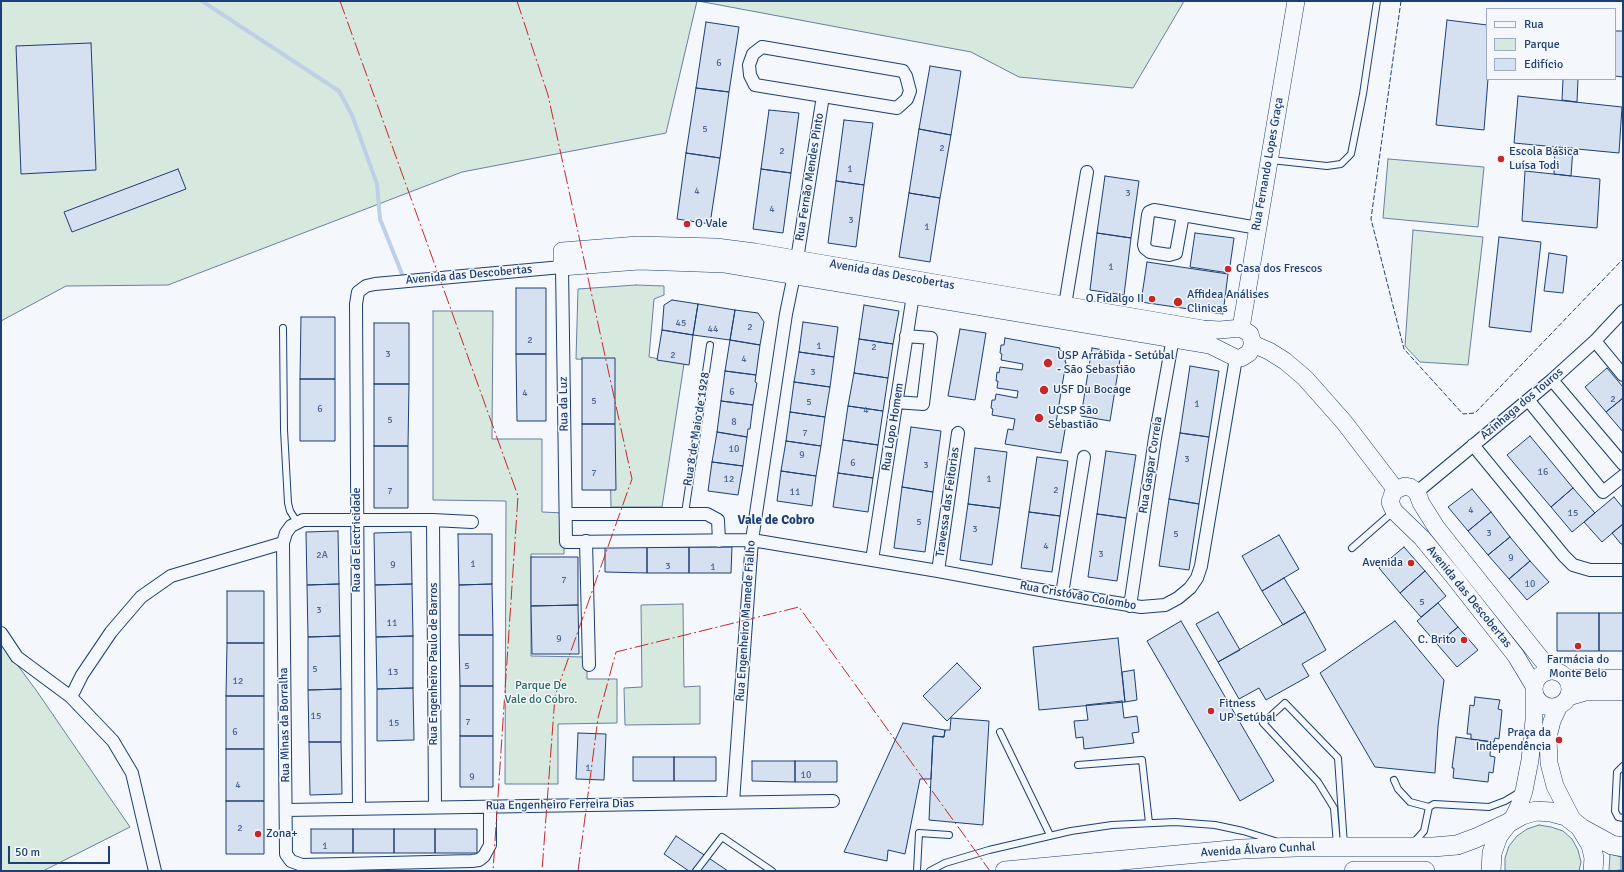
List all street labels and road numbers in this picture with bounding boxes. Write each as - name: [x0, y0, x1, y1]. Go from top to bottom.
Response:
- street label: Rua Fernando Lopes Graça: [1249, 96, 1287, 232]
- street label: Rua Fernão Mendes Pinto: [793, 112, 827, 242]
- street label: Avenida das Descobertas: [828, 257, 956, 293]
- street label: Avenida das Descobertas: [405, 262, 533, 288]
- street label: Azinhaga dos Touros: [1478, 365, 1566, 443]
- street label: Rua 8 de Maio de 1928: [681, 371, 713, 487]
- street label: Rua da Luz: [556, 376, 572, 432]
- street label: Rua Lopo Homem: [879, 382, 907, 472]
- street label: Rua Gaspar Correia: [1136, 415, 1166, 515]
- street label: Travessa das Feitorias: [933, 446, 963, 558]
- street label: Rua da Electricidade: [350, 487, 364, 593]
- street label: Rua Engenheiro Mamede Fialho: [733, 540, 759, 702]
- street label: Avenida das Descobertas: [1423, 543, 1515, 651]
- street label: Rua Cristóvão Colombo: [1018, 579, 1138, 613]
- street label: Rua Engenheiro Paulo de Barros: [427, 582, 441, 746]
- street label: Rua Minas da Borralha: [277, 667, 293, 783]
- street label: Rua Engenheiro Ferreira Dias: [486, 797, 634, 813]
- street label: Avenida Álvaro Cunhal: [1200, 840, 1316, 860]

